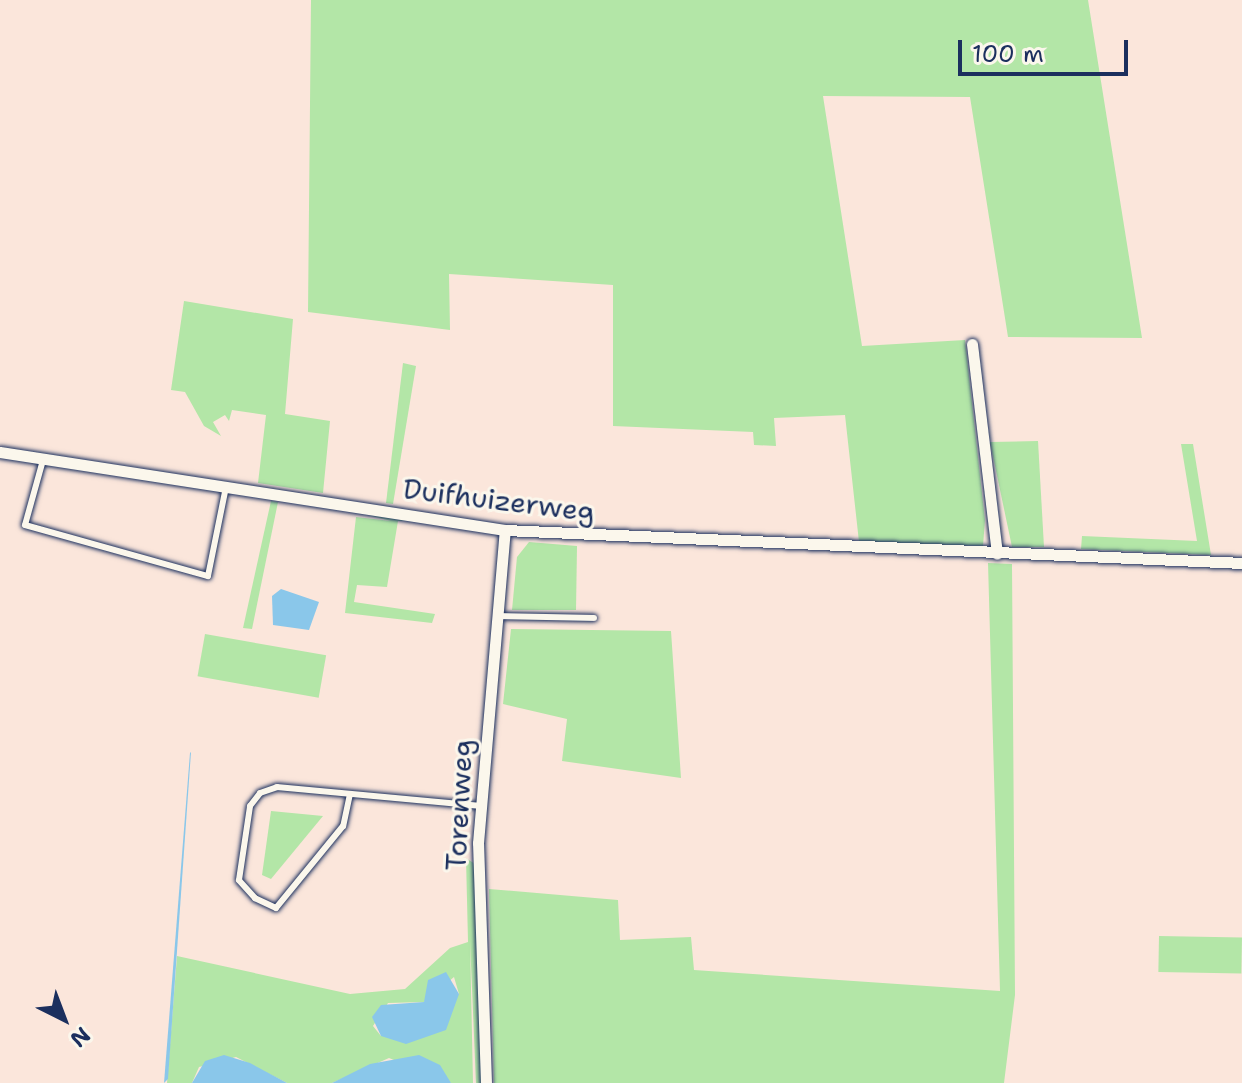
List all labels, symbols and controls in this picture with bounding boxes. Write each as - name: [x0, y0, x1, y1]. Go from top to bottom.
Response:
- scale bar: [962, 24, 1132, 74]
- text: 100 m: [972, 38, 1044, 70]
- street label: Duifhuizerweg: [401, 472, 597, 528]
- street label: Torenweg: [439, 739, 479, 871]
- north arrow: [24, 979, 104, 1059]
- text: N: [64, 1021, 97, 1054]

